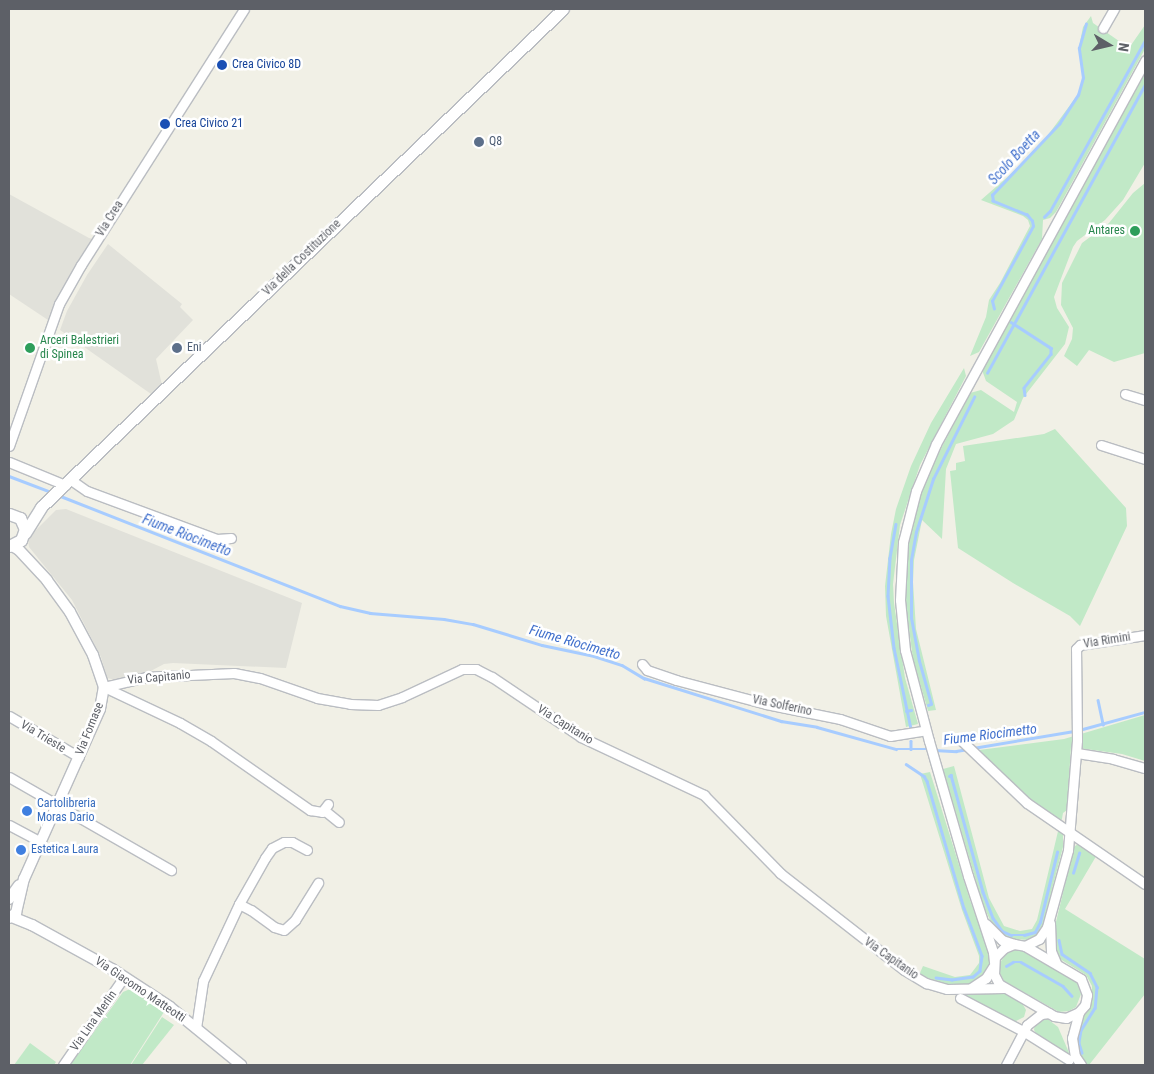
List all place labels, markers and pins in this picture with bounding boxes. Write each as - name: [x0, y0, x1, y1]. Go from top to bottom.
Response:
- place label: Crea Civico 8D: [232, 58, 301, 72]
- marker: Crea Civico 8D: [216, 59, 228, 71]
- place label: Crea Civico 21: [175, 117, 243, 131]
- marker: Crea Civico 21: [159, 118, 171, 130]
- place label: Q8: [489, 135, 502, 149]
- marker: Q8: [473, 136, 485, 148]
- place label: Antares: [1088, 224, 1125, 238]
- marker: Antares: [1129, 225, 1141, 237]
- place label: Arceri Balestrieri di Spinea: [40, 334, 119, 362]
- place label: Eni: [187, 341, 202, 355]
- marker: Arceri Balestrieri di Spinea: [24, 342, 36, 354]
- marker: Eni: [171, 342, 183, 354]
- place label: Cartolibreria Moras Dario: [37, 797, 96, 825]
- marker: Cartolibreria Moras Dario: [21, 805, 33, 817]
- place label: Estetica Laura: [31, 843, 98, 857]
- marker: Estetica Laura: [15, 844, 27, 856]

